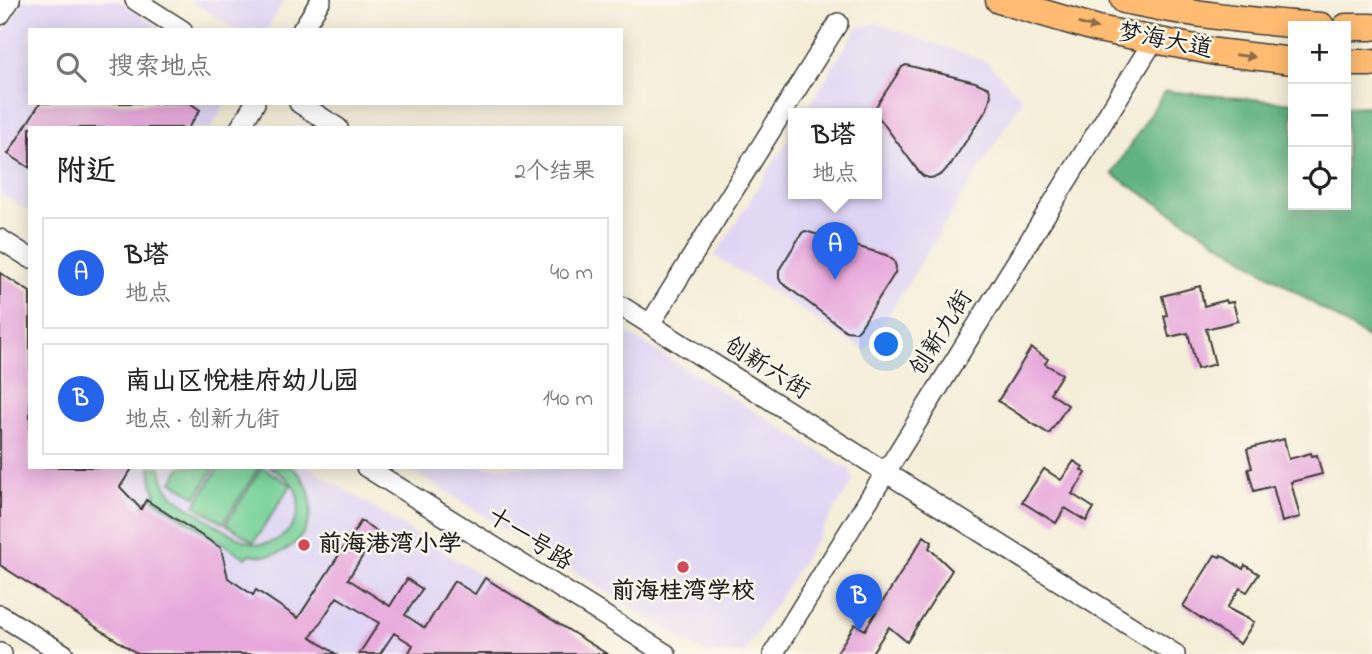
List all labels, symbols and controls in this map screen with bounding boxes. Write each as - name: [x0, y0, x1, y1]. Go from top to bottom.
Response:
- street label: 梦海大道: [1115, 16, 1215, 68]
- one-way arrow: [1077, 21, 1099, 32]
- map controls: [1288, 21, 1351, 210]
- button: +: [1288, 21, 1351, 84]
- search box: [28, 28, 623, 105]
- icon: search: [52, 48, 90, 86]
- text: 搜索地点: [108, 49, 212, 87]
- one-way arrow: [1234, 51, 1256, 62]
- button: −: [1288, 84, 1351, 147]
- popup: [788, 108, 882, 199]
- text: B塔: [812, 118, 856, 156]
- button: locate: [1288, 147, 1351, 210]
- text: 附近: [56, 151, 116, 195]
- text: 2个结果: [515, 156, 595, 189]
- text: 地点: [812, 158, 858, 191]
- pin: A: [812, 222, 858, 280]
- text: B塔: [125, 238, 169, 276]
- text: A: [74, 257, 88, 290]
- text: 40 m: [550, 257, 593, 290]
- text: 地点: [125, 278, 171, 311]
- street label: 创新九街: [902, 284, 982, 384]
- your location: [869, 327, 903, 361]
- street label: 创新六街: [716, 329, 816, 409]
- text: 南山区悦桂府幼儿园: [125, 364, 359, 402]
- text: B: [73, 383, 89, 416]
- text: 140 m: [543, 383, 593, 416]
- text: 地点 · 创新九街: [125, 404, 279, 437]
- street label: 十一号路: [479, 500, 579, 580]
- place label: 前海港湾小学: [318, 528, 462, 563]
- marker: 前海港湾小学: [296, 537, 312, 553]
- marker: 前海桂湾学校: [675, 559, 691, 575]
- pin: B: [836, 574, 882, 632]
- place label: 前海桂湾学校: [611, 575, 755, 610]

